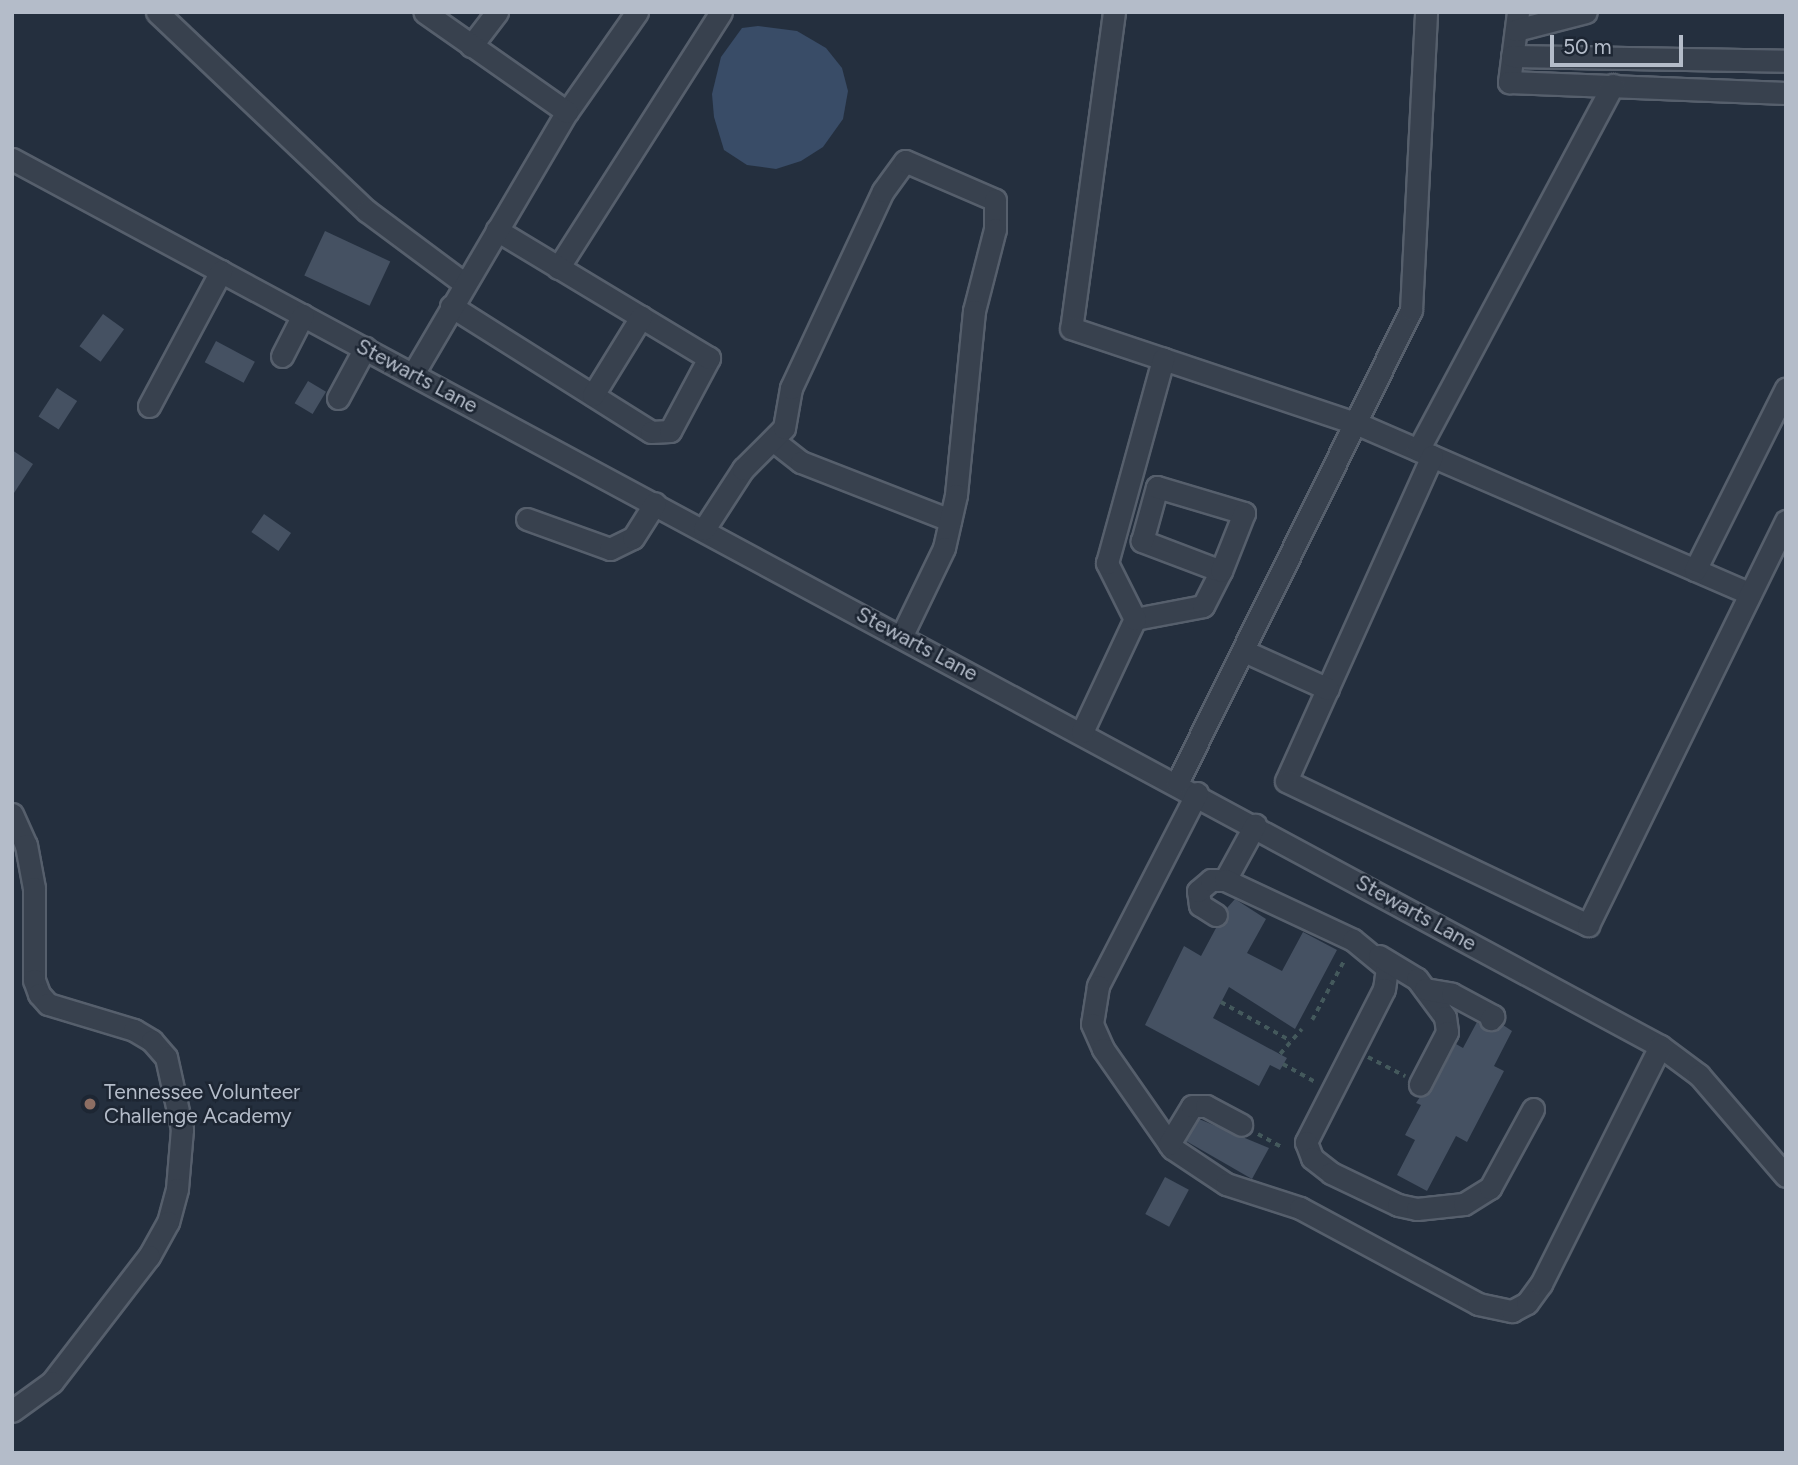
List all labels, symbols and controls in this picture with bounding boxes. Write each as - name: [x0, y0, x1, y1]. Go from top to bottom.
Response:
- scale bar: [1553, 21, 1686, 65]
- text: 50 m: [1563, 34, 1612, 59]
- street label: Stewarts Lane: [352, 333, 482, 419]
- street label: Stewarts Lane: [852, 601, 982, 687]
- street label: Stewarts Lane: [1351, 870, 1481, 956]
- place label: Tennessee Volunteer Challenge Academy: [104, 1079, 300, 1129]
- marker: Tennessee Volunteer Challenge Academy: [82, 1096, 98, 1112]

